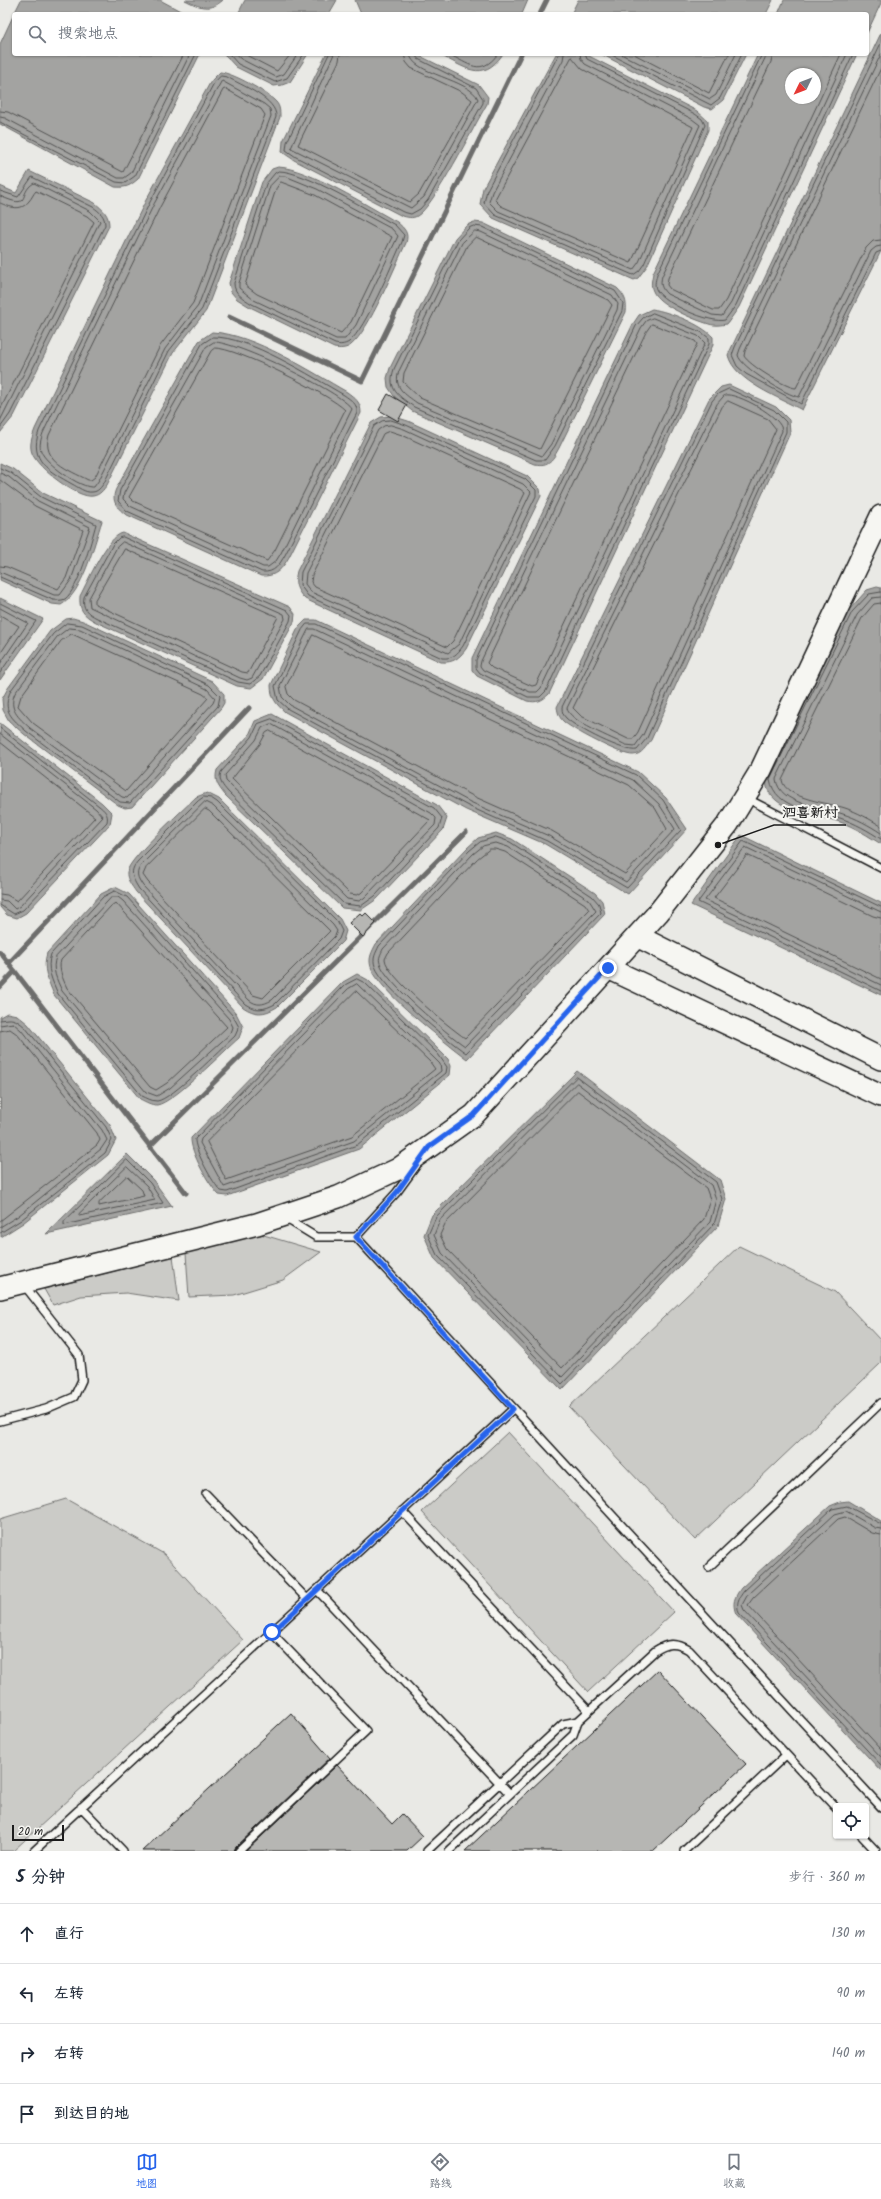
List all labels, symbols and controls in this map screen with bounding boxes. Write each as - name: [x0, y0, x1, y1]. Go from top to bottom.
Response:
- search box: [12, 12, 869, 56]
- text: 搜索地点: [58, 22, 118, 46]
- icon: search: [26, 23, 48, 45]
- north arrow: [785, 68, 821, 104]
- callout: 泗喜新村: [774, 799, 846, 825]
- text: 泗喜新村: [782, 802, 838, 824]
- route end: [599, 959, 617, 977]
- route start: [263, 1623, 281, 1641]
- map controls: [833, 1803, 869, 1839]
- button: locate: [833, 1803, 869, 1839]
- scale bar: [12, 1823, 64, 1842]
- text: 20 m: [18, 1823, 43, 1841]
- text: 5 分钟: [16, 1864, 65, 1891]
- text: 步行 · 360 m: [789, 1867, 865, 1888]
- text: 直行: [54, 1922, 84, 1946]
- icon: ahead: [16, 1923, 38, 1945]
- text: 130 m: [831, 1923, 865, 1944]
- text: 左转: [54, 1982, 84, 2006]
- icon: left: [16, 1983, 38, 2005]
- text: 90 m: [837, 1983, 865, 2004]
- text: 右转: [54, 2042, 84, 2066]
- icon: right: [16, 2043, 38, 2065]
- text: 140 m: [832, 2043, 865, 2064]
- text: 到达目的地: [54, 2102, 129, 2126]
- icon: arrive: [16, 2103, 38, 2125]
- tab: 地图: [136, 2151, 158, 2193]
- tab: 路线: [429, 2151, 451, 2193]
- tab: 收藏: [723, 2151, 745, 2193]

